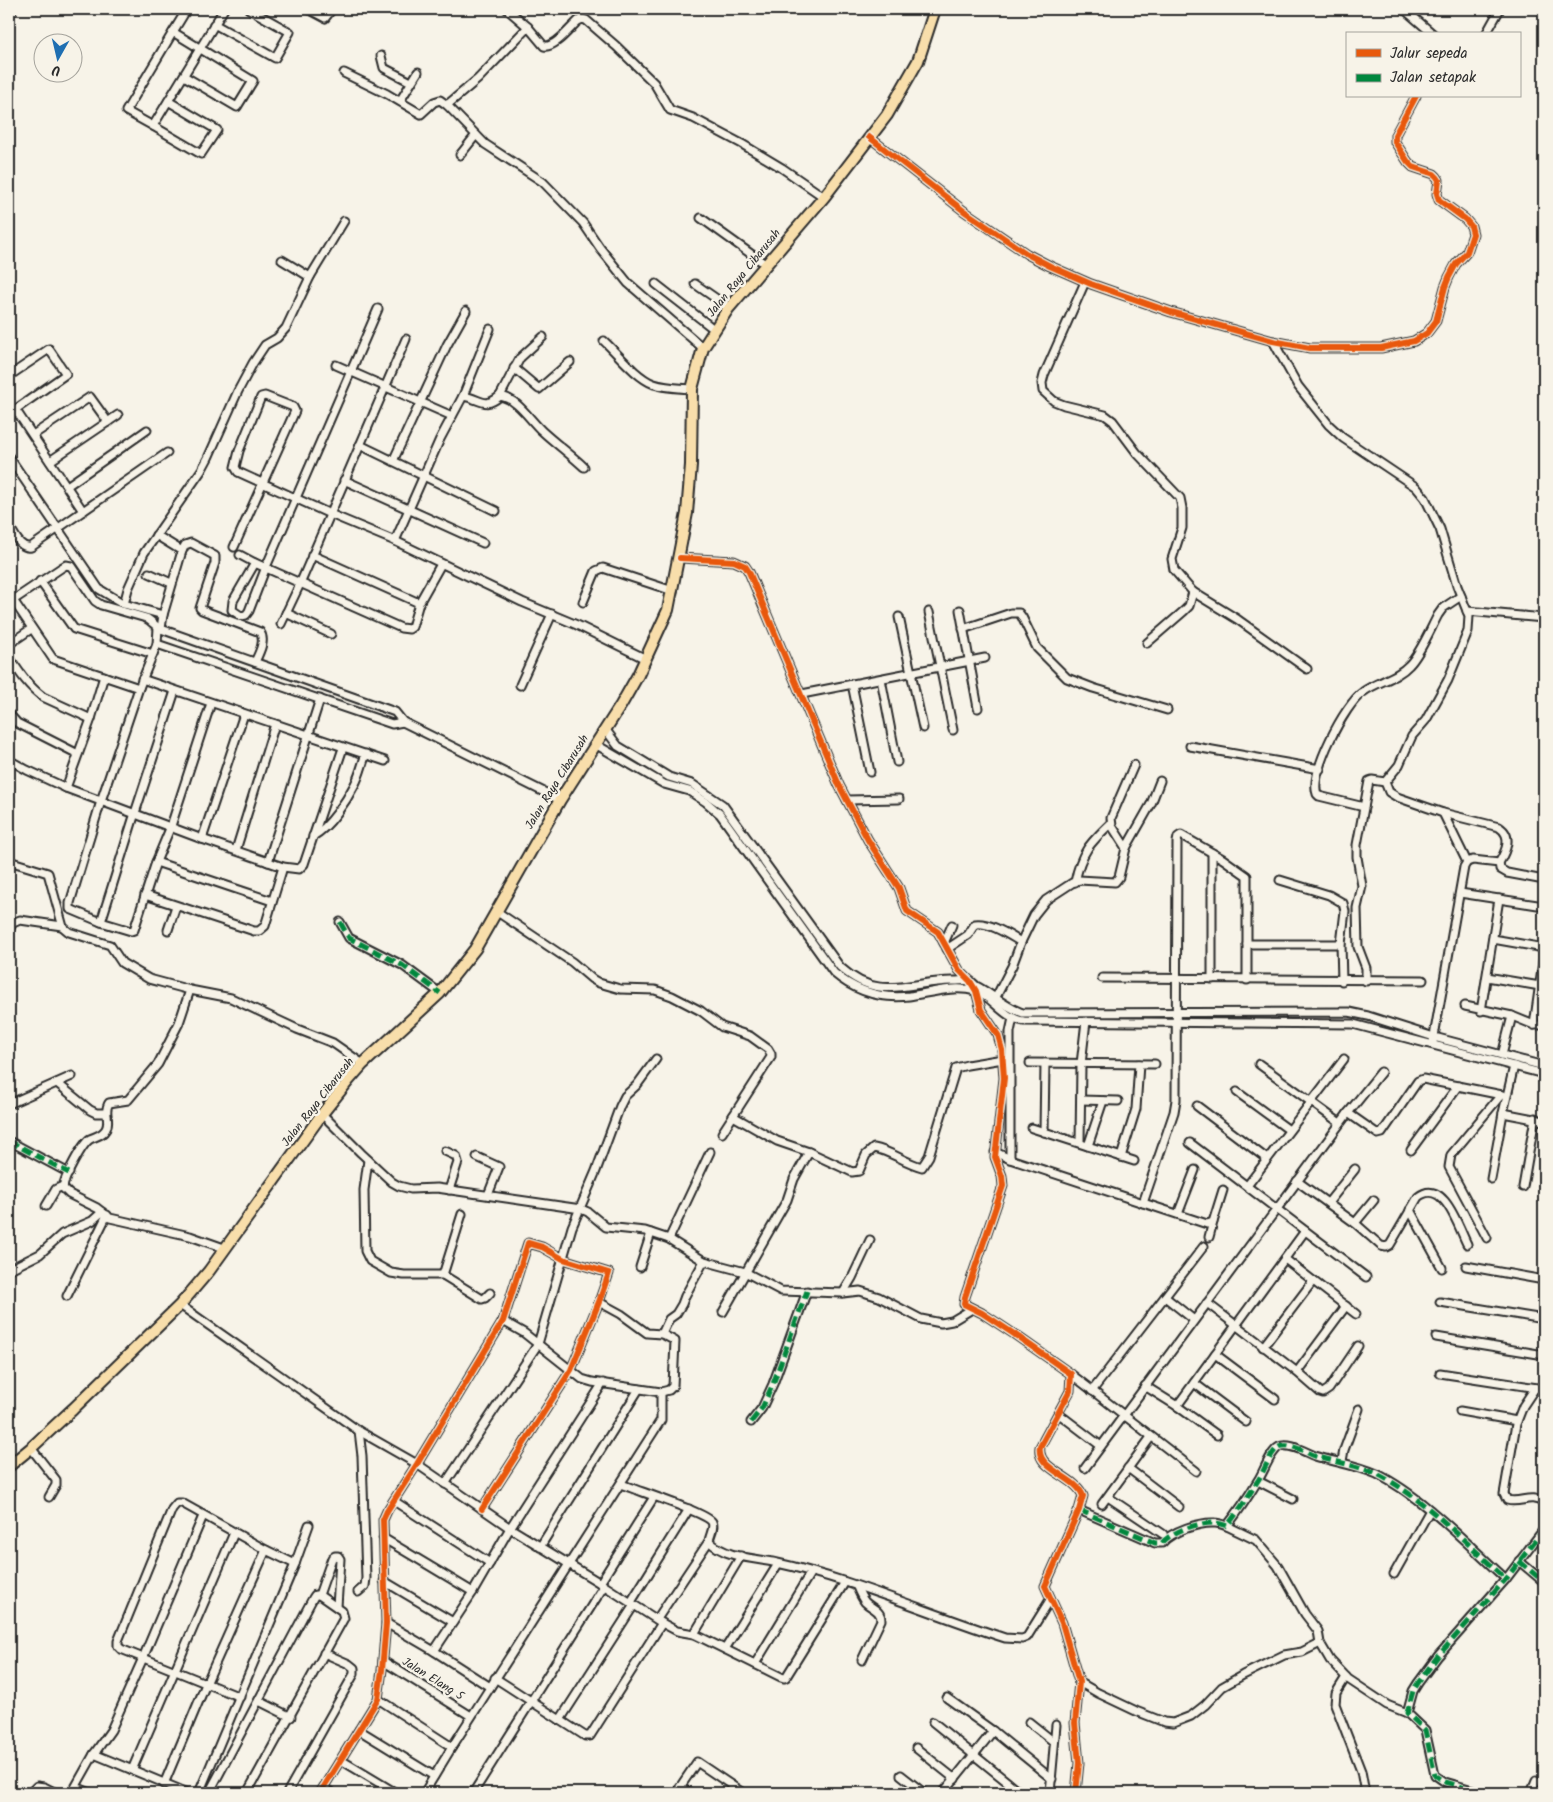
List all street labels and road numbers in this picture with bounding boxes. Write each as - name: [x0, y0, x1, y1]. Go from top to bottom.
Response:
- street label: Jalan Raya Cibarusah: [702, 225, 786, 321]
- street label: Jalan Raya Cibarusah: [520, 731, 594, 833]
- street label: Jalan Raya Cibarusah: [277, 1053, 359, 1151]
- street label: Jalan Elang 5: [398, 1652, 469, 1706]

